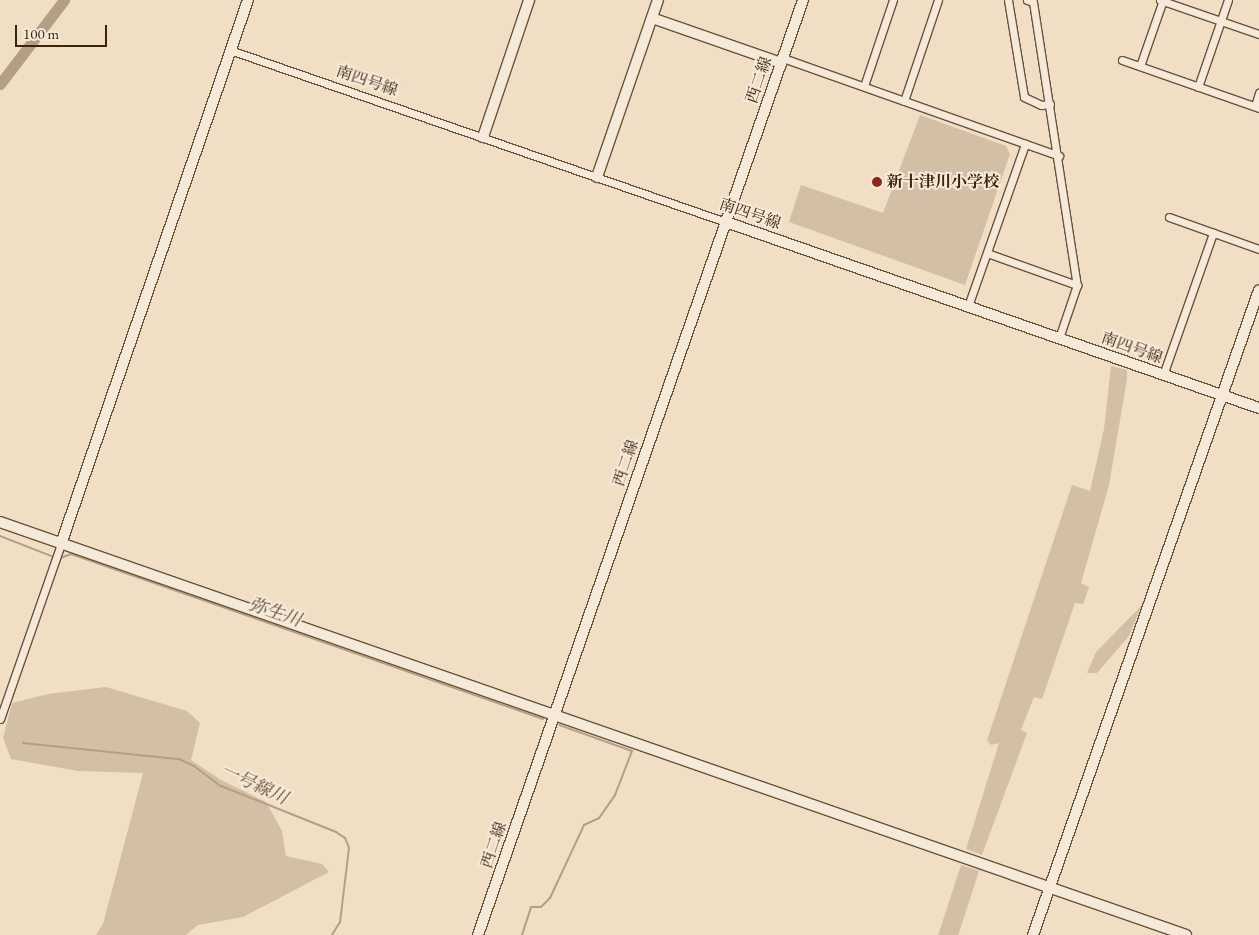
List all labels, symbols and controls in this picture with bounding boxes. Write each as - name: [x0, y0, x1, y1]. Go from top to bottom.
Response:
- scale bar: [18, 15, 110, 47]
- text: 100 m: [23, 24, 59, 43]
- street label: 西二線: [742, 54, 776, 106]
- street label: 南四号線: [334, 62, 400, 100]
- place label: 新十津川小学校: [887, 172, 999, 192]
- marker: 新十津川小学校: [871, 176, 883, 188]
- street label: 南四号線: [717, 195, 783, 233]
- street label: 南四号線: [1099, 328, 1165, 368]
- street label: 西二線: [609, 437, 643, 489]
- water label: 弥生川: [246, 593, 304, 631]
- water label: 一号線川: [217, 759, 291, 809]
- street label: 西二線: [477, 819, 511, 871]

